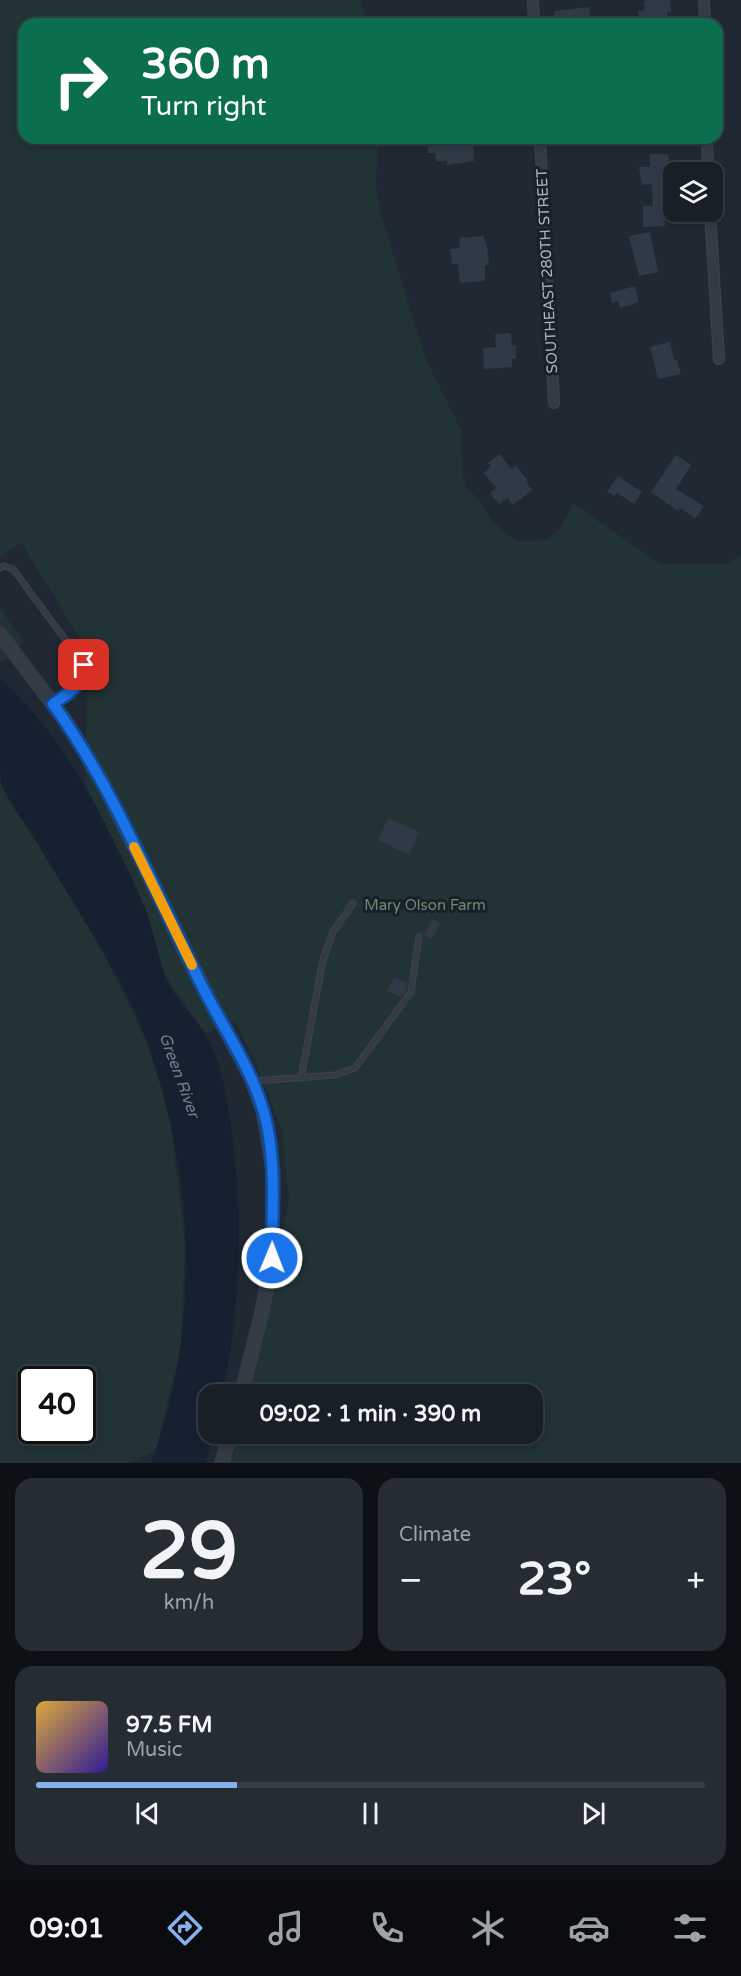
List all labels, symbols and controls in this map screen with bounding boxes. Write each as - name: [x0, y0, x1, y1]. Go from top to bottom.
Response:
- text: 360 m: [141, 39, 270, 90]
- icon: right: [42, 42, 120, 120]
- text: Turn right: [141, 90, 267, 123]
- map controls: [663, 162, 723, 222]
- button: layers: [663, 162, 723, 222]
- street label: SOUTHEAST 280TH STREET: [533, 168, 561, 374]
- pin: [58, 639, 109, 690]
- icon: arrive: [67, 648, 100, 681]
- park label: Mary Olson Farm: [364, 896, 486, 914]
- water label: Green River: [154, 1030, 204, 1122]
- position arrow: [240, 1226, 304, 1290]
- speed limit sign: 40: [18, 1366, 96, 1444]
- text: 09:02 · 1 min · 390 m: [260, 1401, 481, 1427]
- text: 29: [140, 1505, 238, 1599]
- text: Climate: [399, 1523, 471, 1547]
- text: 23°: [518, 1553, 591, 1607]
- text: −: [399, 1561, 423, 1600]
- text: +: [686, 1561, 705, 1600]
- text: km/h: [164, 1591, 214, 1615]
- text: 97.5 FM: [126, 1712, 212, 1738]
- text: Music: [126, 1738, 182, 1762]
- icon: previous: [131, 1797, 164, 1830]
- icon: pause: [354, 1797, 387, 1830]
- icon: next: [577, 1797, 610, 1830]
- icon: directions: [164, 1907, 206, 1949]
- icon: music: [265, 1907, 307, 1949]
- icon: phone: [366, 1907, 408, 1949]
- icon: climate: [467, 1907, 509, 1949]
- icon: car: [568, 1907, 610, 1949]
- icon: filters: [669, 1907, 711, 1949]
- text: 09:01: [30, 1912, 104, 1945]

